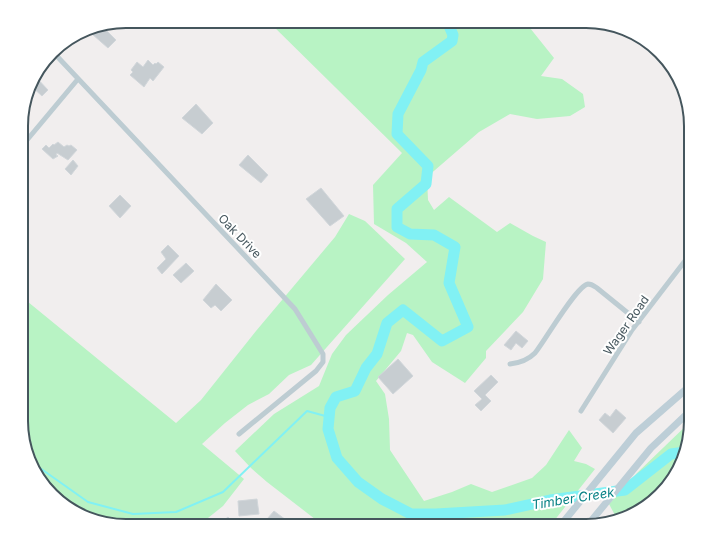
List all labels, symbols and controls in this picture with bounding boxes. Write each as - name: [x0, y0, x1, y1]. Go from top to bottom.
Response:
- street label: Oak Drive: [215, 211, 265, 261]
- street label: Wager Road: [600, 292, 652, 358]
- water label: Timber Creek: [531, 483, 616, 512]

